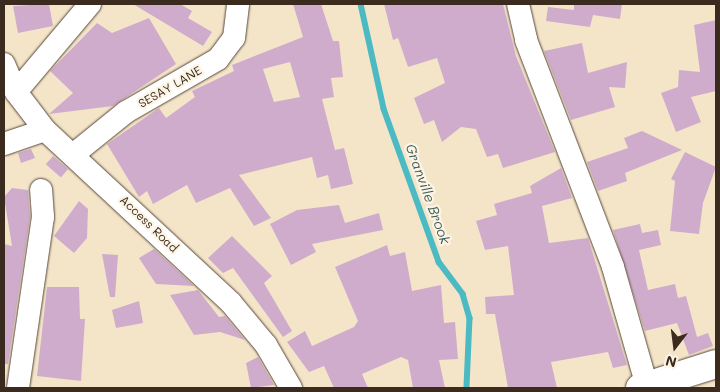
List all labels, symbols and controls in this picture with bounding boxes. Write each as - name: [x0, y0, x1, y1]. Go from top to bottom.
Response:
- street label: SESAY LANE: [136, 63, 204, 111]
- water label: Granville Brook: [402, 142, 454, 246]
- street label: Access Road: [117, 193, 181, 255]
- north arrow: [650, 322, 700, 372]
- text: N: [663, 351, 679, 373]

